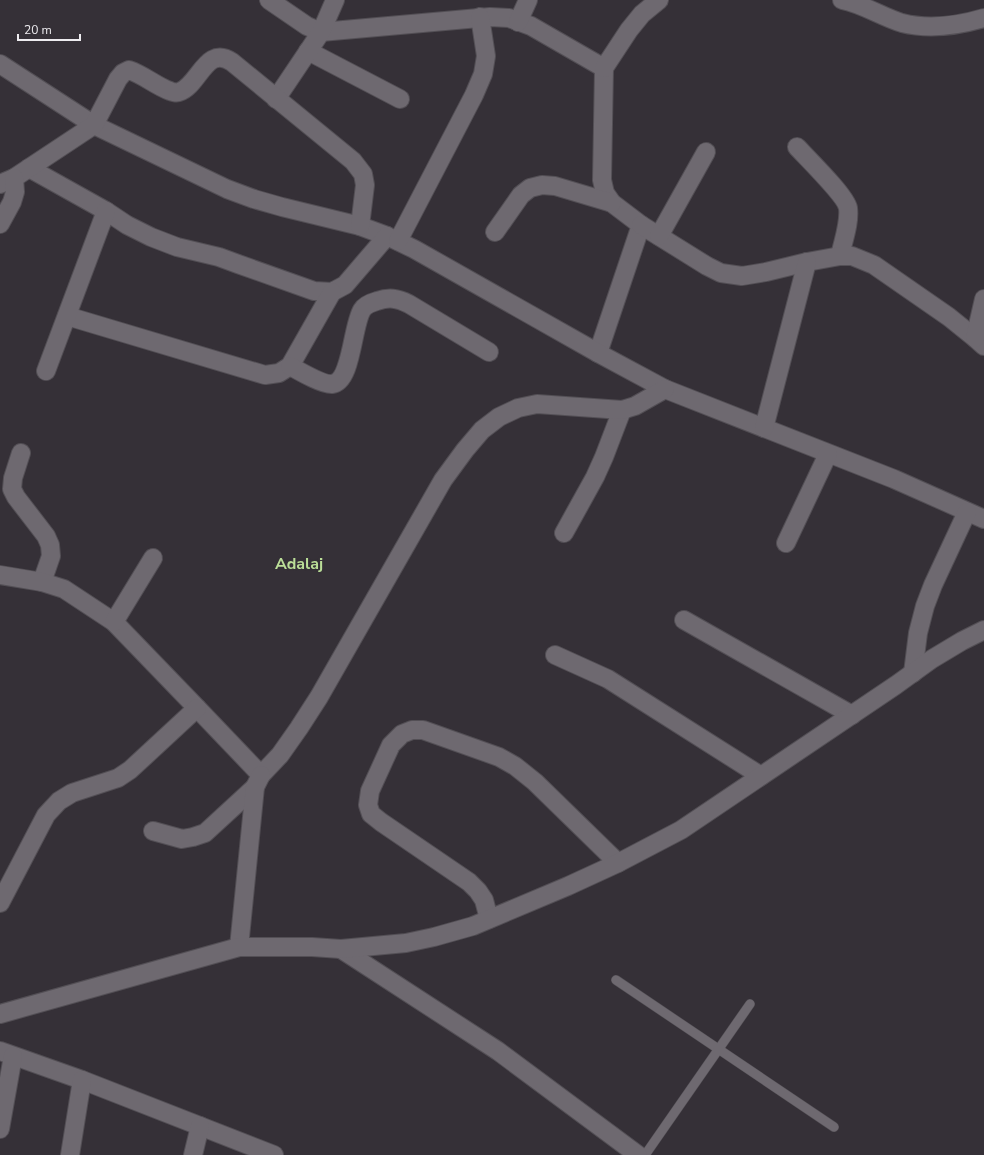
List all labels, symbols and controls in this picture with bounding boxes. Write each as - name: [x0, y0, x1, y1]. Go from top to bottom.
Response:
- scale bar: [18, 16, 80, 42]
- text: 20 m: [24, 22, 52, 38]
- district label: Adalaj: [275, 553, 323, 575]

